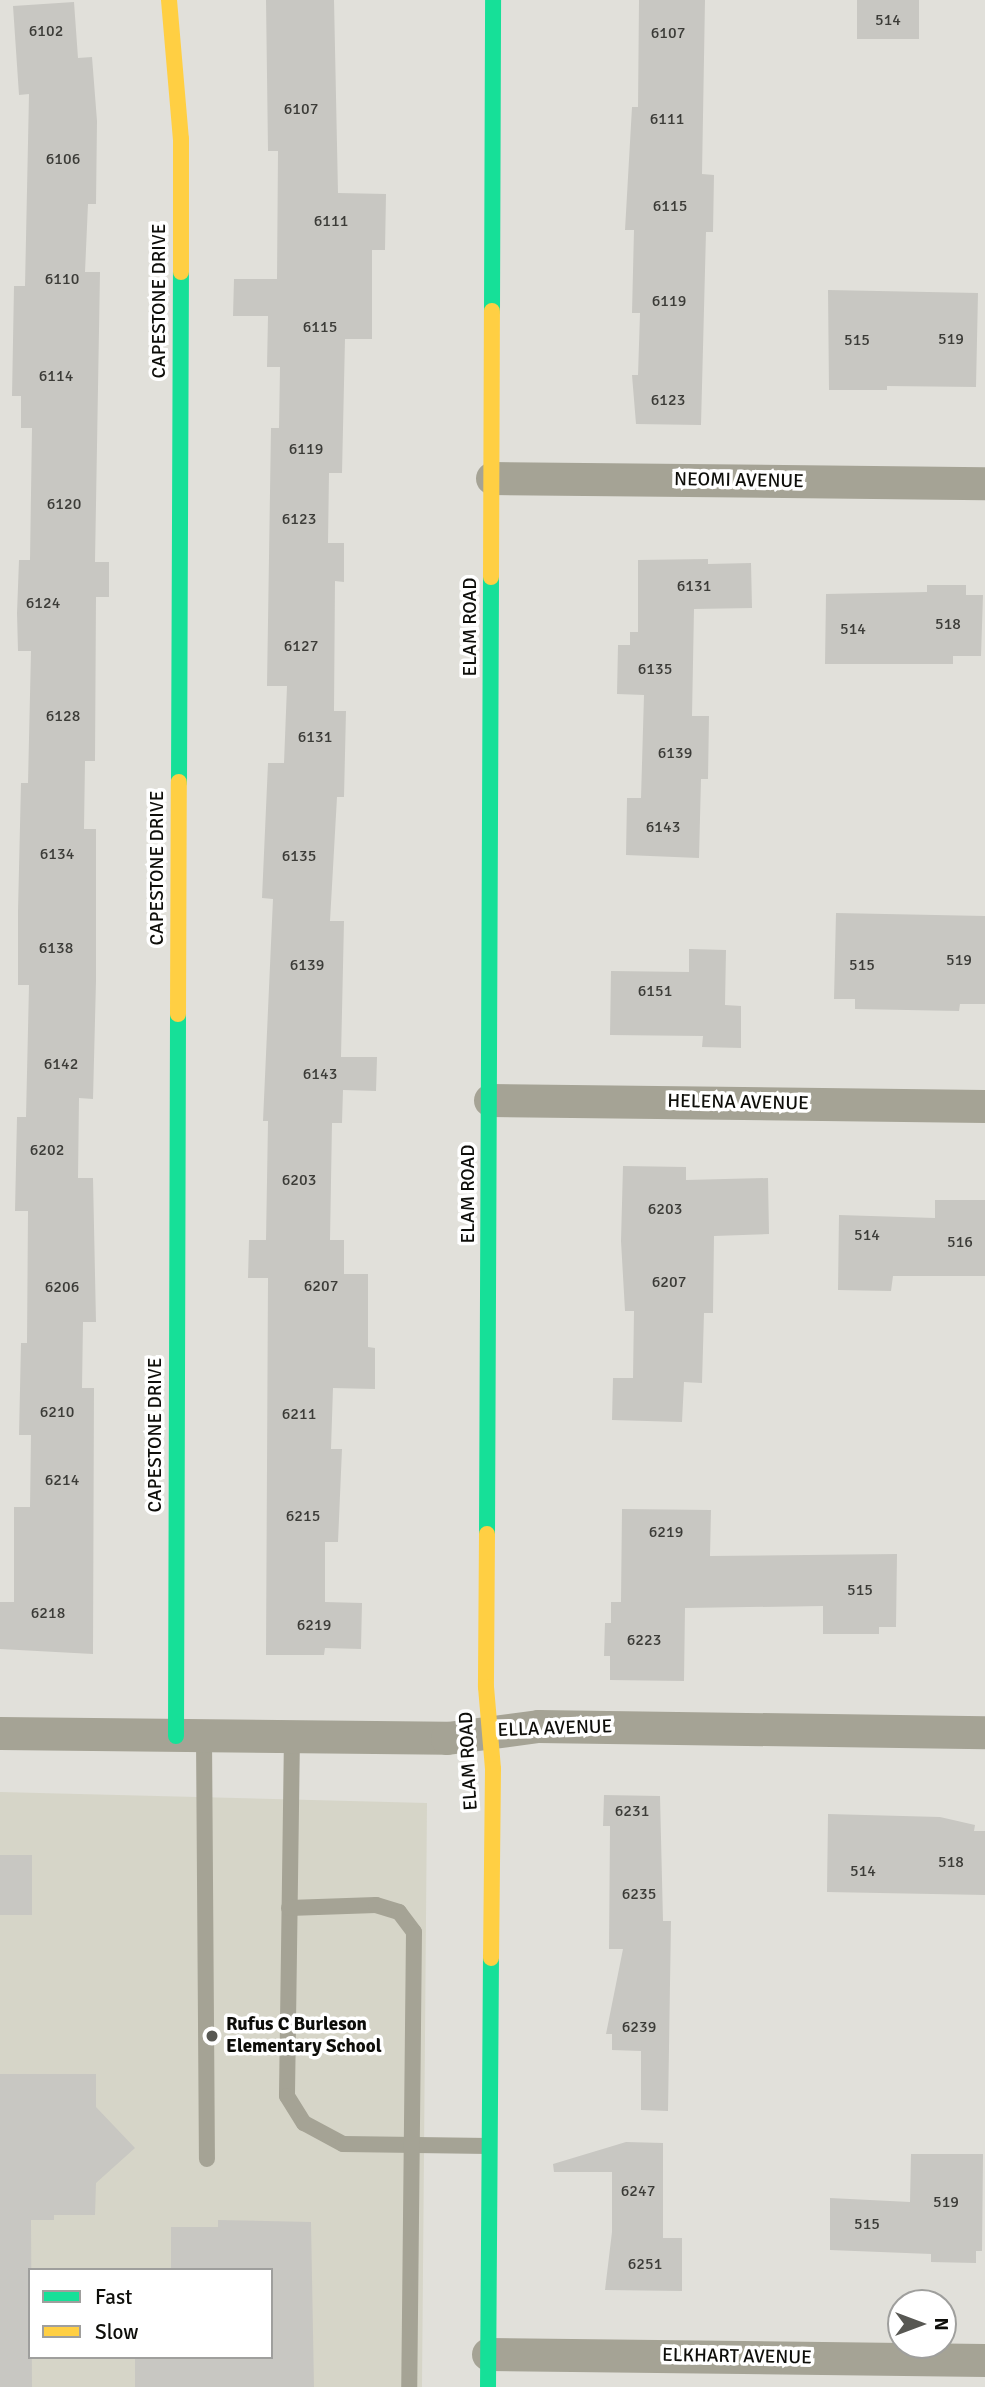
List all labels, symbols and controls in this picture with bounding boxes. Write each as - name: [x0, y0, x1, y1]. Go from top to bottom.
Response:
- house number: 514: [875, 10, 901, 30]
- house number: 6102: [29, 21, 63, 41]
- house number: 6107: [651, 23, 685, 43]
- house number: 6107: [284, 99, 318, 119]
- house number: 6111: [650, 109, 684, 129]
- house number: 6106: [46, 149, 80, 169]
- house number: 6115: [653, 196, 687, 216]
- house number: 6111: [314, 211, 348, 231]
- street label: CAPESTONE DRIVE: [149, 224, 171, 378]
- house number: 6110: [45, 269, 79, 289]
- house number: 6119: [652, 291, 686, 311]
- house number: 6115: [303, 317, 337, 337]
- house number: 519: [938, 329, 964, 349]
- house number: 515: [844, 330, 870, 350]
- house number: 6114: [39, 366, 73, 386]
- house number: 6123: [651, 390, 685, 410]
- house number: 6119: [289, 439, 323, 459]
- street label: NEOMI AVENUE: [674, 468, 804, 494]
- house number: 6120: [47, 494, 81, 514]
- house number: 6123: [282, 509, 316, 529]
- house number: 6131: [677, 576, 711, 596]
- street label: ELAM ROAD: [460, 578, 482, 676]
- house number: 6124: [26, 593, 60, 613]
- house number: 518: [935, 614, 961, 634]
- house number: 514: [840, 619, 866, 639]
- house number: 6127: [284, 636, 318, 656]
- house number: 6135: [638, 659, 672, 679]
- house number: 6128: [46, 706, 80, 726]
- house number: 6131: [298, 727, 332, 747]
- house number: 6139: [658, 743, 692, 763]
- street label: CAPESTONE DRIVE: [147, 791, 169, 945]
- house number: 6143: [646, 817, 680, 837]
- house number: 6134: [40, 844, 74, 864]
- house number: 6135: [282, 846, 316, 866]
- house number: 6138: [39, 938, 73, 958]
- house number: 519: [946, 950, 972, 970]
- house number: 6139: [290, 955, 324, 975]
- house number: 515: [849, 955, 875, 975]
- house number: 6151: [638, 981, 672, 1001]
- house number: 6142: [44, 1054, 78, 1074]
- house number: 6143: [303, 1064, 337, 1084]
- street label: HELENA AVENUE: [667, 1090, 809, 1116]
- house number: 6202: [30, 1140, 64, 1160]
- street label: ELAM ROAD: [458, 1145, 480, 1243]
- house number: 6203: [282, 1170, 316, 1190]
- house number: 6203: [648, 1199, 682, 1219]
- house number: 514: [854, 1225, 880, 1245]
- house number: 516: [947, 1232, 973, 1252]
- house number: 6207: [652, 1272, 686, 1292]
- house number: 6207: [304, 1276, 338, 1296]
- house number: 6206: [45, 1277, 79, 1297]
- street label: CAPESTONE DRIVE: [145, 1358, 167, 1512]
- house number: 6210: [40, 1402, 74, 1422]
- house number: 6211: [282, 1404, 316, 1424]
- house number: 6214: [45, 1470, 79, 1490]
- house number: 6215: [286, 1506, 320, 1526]
- house number: 6219: [649, 1522, 683, 1542]
- house number: 515: [847, 1580, 873, 1600]
- house number: 6218: [31, 1603, 65, 1623]
- house number: 6219: [297, 1615, 331, 1635]
- house number: 6223: [627, 1630, 661, 1650]
- street label: ELAM ROAD: [455, 1711, 483, 1811]
- street label: ELLA AVENUE: [497, 1716, 613, 1742]
- house number: 6231: [615, 1801, 649, 1821]
- house number: 518: [938, 1852, 964, 1872]
- house number: 514: [850, 1861, 876, 1881]
- house number: 6235: [622, 1884, 656, 1904]
- place label: Rufus C Burleson Elementary School: [226, 2014, 382, 2058]
- house number: 6239: [622, 2017, 656, 2037]
- marker: Rufus C Burleson Elementary School: [204, 2028, 220, 2044]
- house number: 6247: [621, 2181, 655, 2201]
- house number: 519: [933, 2192, 959, 2212]
- house number: 515: [854, 2214, 880, 2234]
- house number: 6251: [628, 2254, 662, 2274]
- legend: [28, 2268, 273, 2359]
- text: Fast: [95, 2284, 132, 2310]
- north arrow: [887, 2289, 957, 2359]
- text: N: [929, 2317, 953, 2331]
- text: Slow: [95, 2319, 139, 2345]
- street label: ELKHART AVENUE: [662, 2344, 812, 2370]

